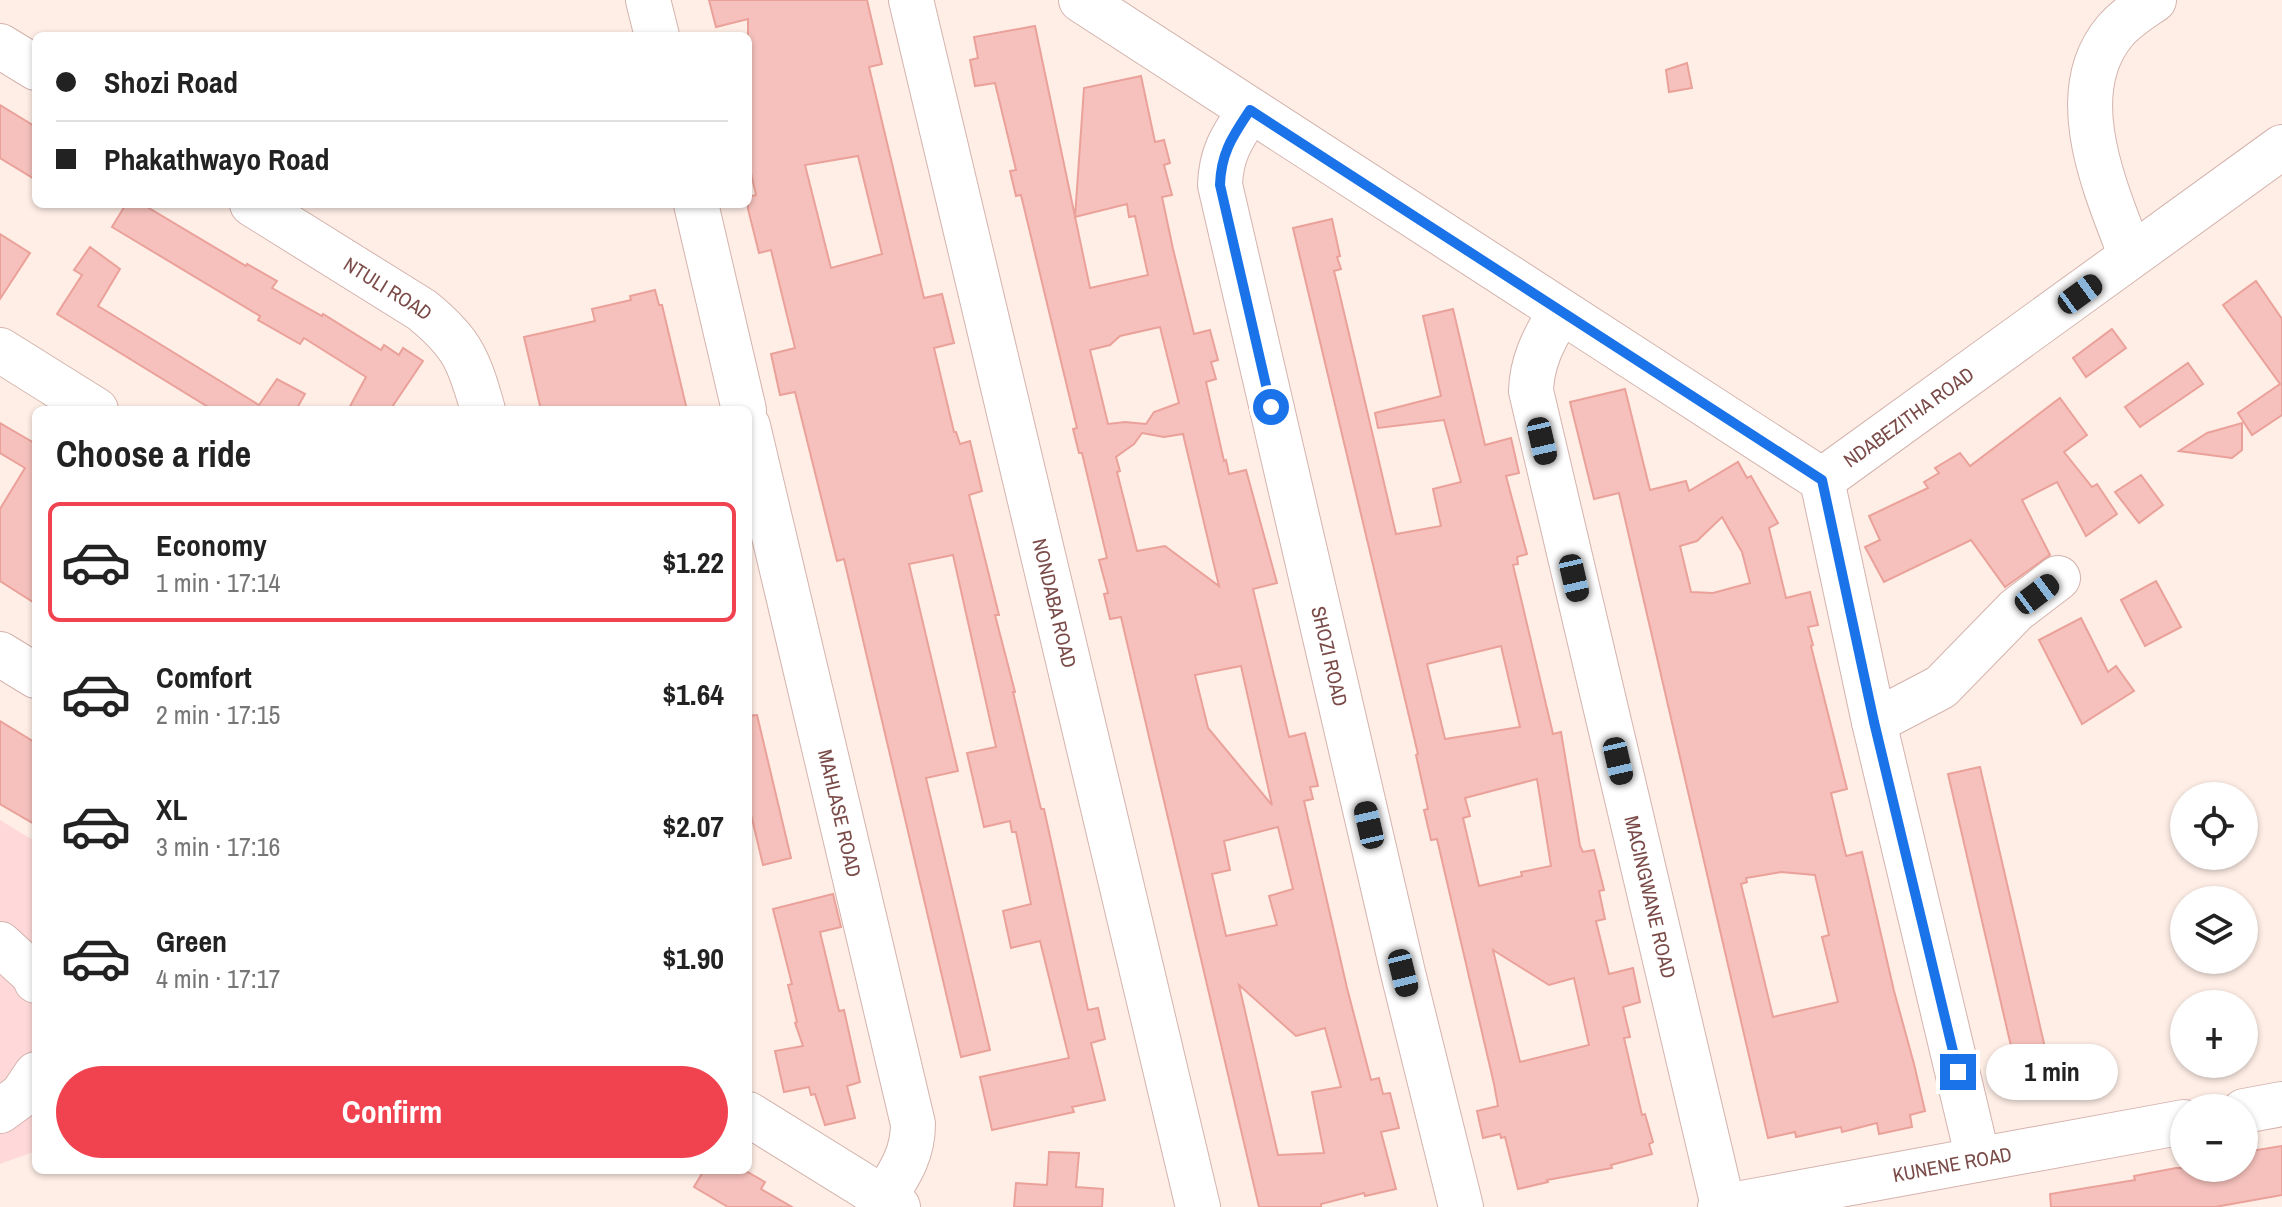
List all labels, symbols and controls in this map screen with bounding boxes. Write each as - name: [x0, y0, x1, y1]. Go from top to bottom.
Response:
- text: Shozi Road: [104, 62, 238, 102]
- text: Phakathwayo Road: [104, 139, 330, 179]
- street label: NTULI ROAD: [339, 250, 438, 326]
- car: [2054, 270, 2106, 318]
- street label: NDABEZITHA ROAD: [1838, 360, 1979, 473]
- route start: [1253, 389, 1289, 425]
- car: [1525, 415, 1559, 467]
- text: Choose a ride: [56, 430, 251, 478]
- text: Economy: [156, 525, 267, 565]
- icon: car: [60, 526, 132, 598]
- street label: NONDABA ROAD: [1026, 536, 1083, 671]
- text: $1.22: [662, 542, 724, 582]
- car: [1557, 552, 1591, 604]
- text: 1 min · 17:14: [156, 565, 280, 600]
- car: [2011, 570, 2063, 618]
- street label: SHOZI ROAD: [1305, 603, 1355, 709]
- text: Comfort: [156, 657, 252, 697]
- icon: car: [60, 658, 132, 730]
- text: $1.64: [662, 674, 724, 714]
- text: 2 min · 17:15: [156, 697, 280, 732]
- car: [1601, 735, 1635, 787]
- street label: MAHLASE ROAD: [812, 747, 868, 880]
- map controls: [2170, 782, 2258, 1182]
- button: locate: [2170, 782, 2258, 870]
- text: XL: [156, 789, 187, 829]
- icon: car: [60, 790, 132, 862]
- car: [1352, 799, 1386, 851]
- text: $2.07: [662, 806, 724, 846]
- street label: MACINGWANE ROAD: [1619, 813, 1683, 981]
- text: 3 min · 17:16: [156, 829, 280, 864]
- button: layers: [2170, 886, 2258, 974]
- text: Green: [156, 921, 227, 961]
- icon: car: [60, 922, 132, 994]
- text: $1.90: [662, 938, 724, 978]
- car: [1386, 947, 1420, 999]
- text: 4 min · 17:17: [156, 961, 280, 996]
- button: +: [2170, 990, 2258, 1078]
- callout: 1 min: [1986, 1044, 2118, 1100]
- route end: [1940, 1054, 1976, 1090]
- text: 1 min: [2024, 1054, 2080, 1089]
- button: Confirm: [56, 1066, 728, 1158]
- button: −: [2170, 1094, 2258, 1182]
- street label: KUNENE ROAD: [1890, 1140, 2014, 1188]

